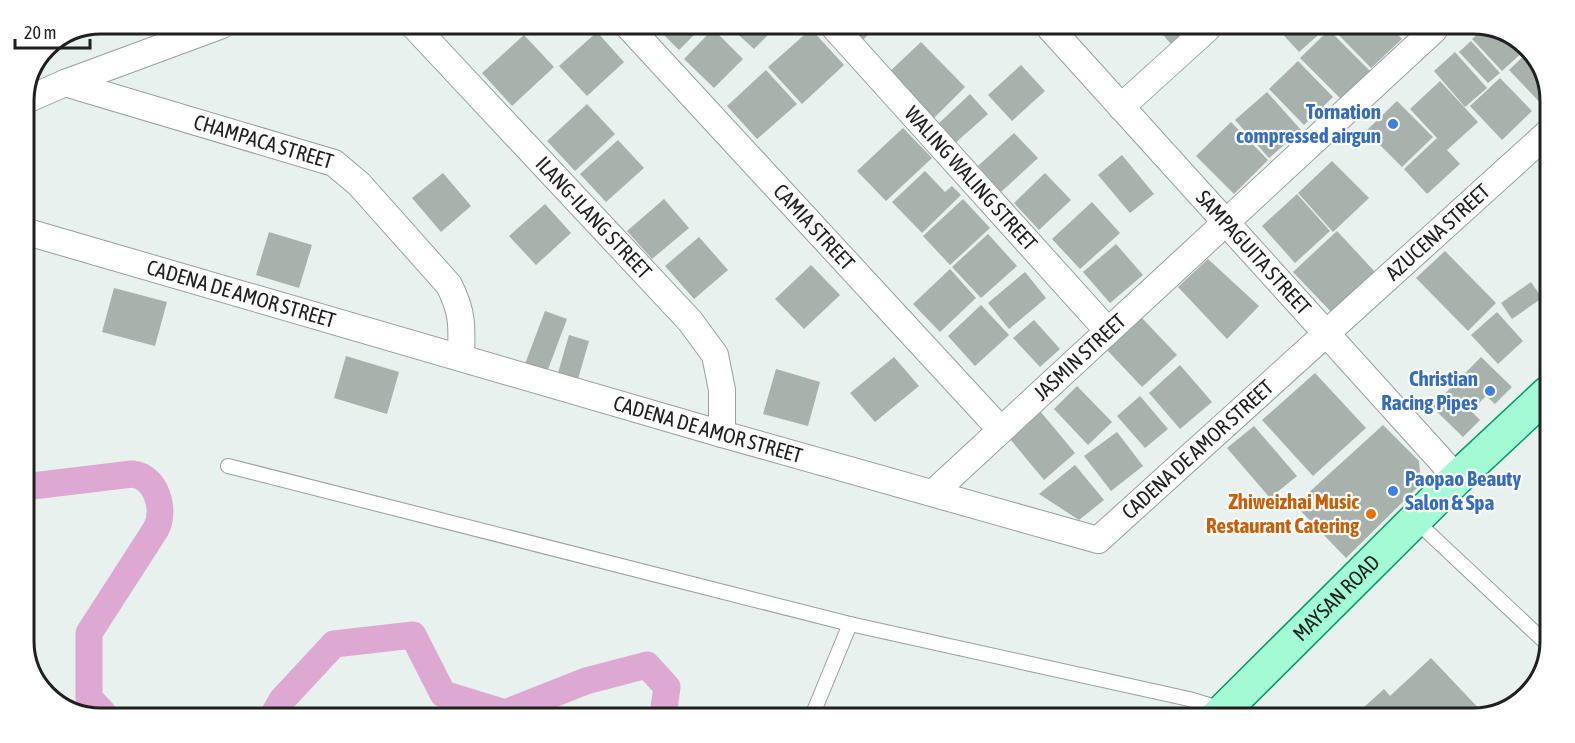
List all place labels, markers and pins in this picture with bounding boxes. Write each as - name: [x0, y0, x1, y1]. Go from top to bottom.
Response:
- place label: Tornation compressed airgun: [1236, 99, 1381, 147]
- marker: Tornation compressed airgun: [1386, 117, 1400, 131]
- place label: Christian Racing Pipes: [1381, 366, 1479, 414]
- marker: Christian Racing Pipes: [1483, 384, 1497, 398]
- place label: Paopao Beauty Salon & Spa: [1405, 466, 1521, 514]
- marker: Paopao Beauty Salon & Spa: [1386, 484, 1400, 498]
- place label: Zhiweizhai Music Restaurant Catering: [1206, 489, 1360, 537]
- marker: Zhiweizhai Music Restaurant Catering: [1364, 507, 1378, 521]

